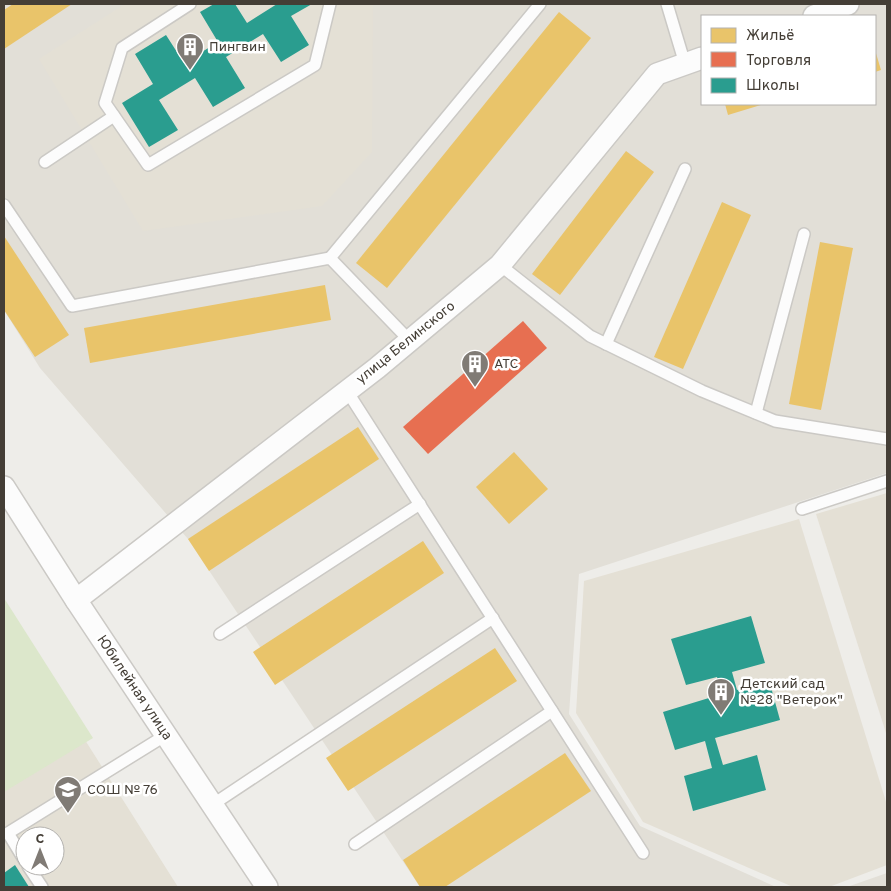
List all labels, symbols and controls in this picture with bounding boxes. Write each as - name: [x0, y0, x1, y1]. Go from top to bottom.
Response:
- legend: [701, 15, 876, 105]
- text: Жильё: [746, 27, 794, 46]
- building icon: Пингвин: [175, 32, 205, 71]
- place label: Пингвин: [209, 39, 266, 56]
- text: Торговля: [746, 52, 811, 71]
- text: Школы: [746, 77, 800, 96]
- street label: улица Белинского: [353, 298, 459, 388]
- building icon: АТС: [460, 349, 490, 388]
- place label: АТС: [494, 356, 519, 373]
- street label: Юбилейная улица: [93, 632, 175, 744]
- place label: Детский сад №28 "Ветерок": [740, 676, 843, 709]
- building icon: Детский сад №28 "Ветерок": [706, 677, 736, 716]
- school or university icon: СОШ № 76: [53, 775, 83, 814]
- place label: СОШ № 76: [87, 782, 158, 799]
- north arrow: [15, 826, 65, 876]
- text: С: [36, 831, 45, 848]

